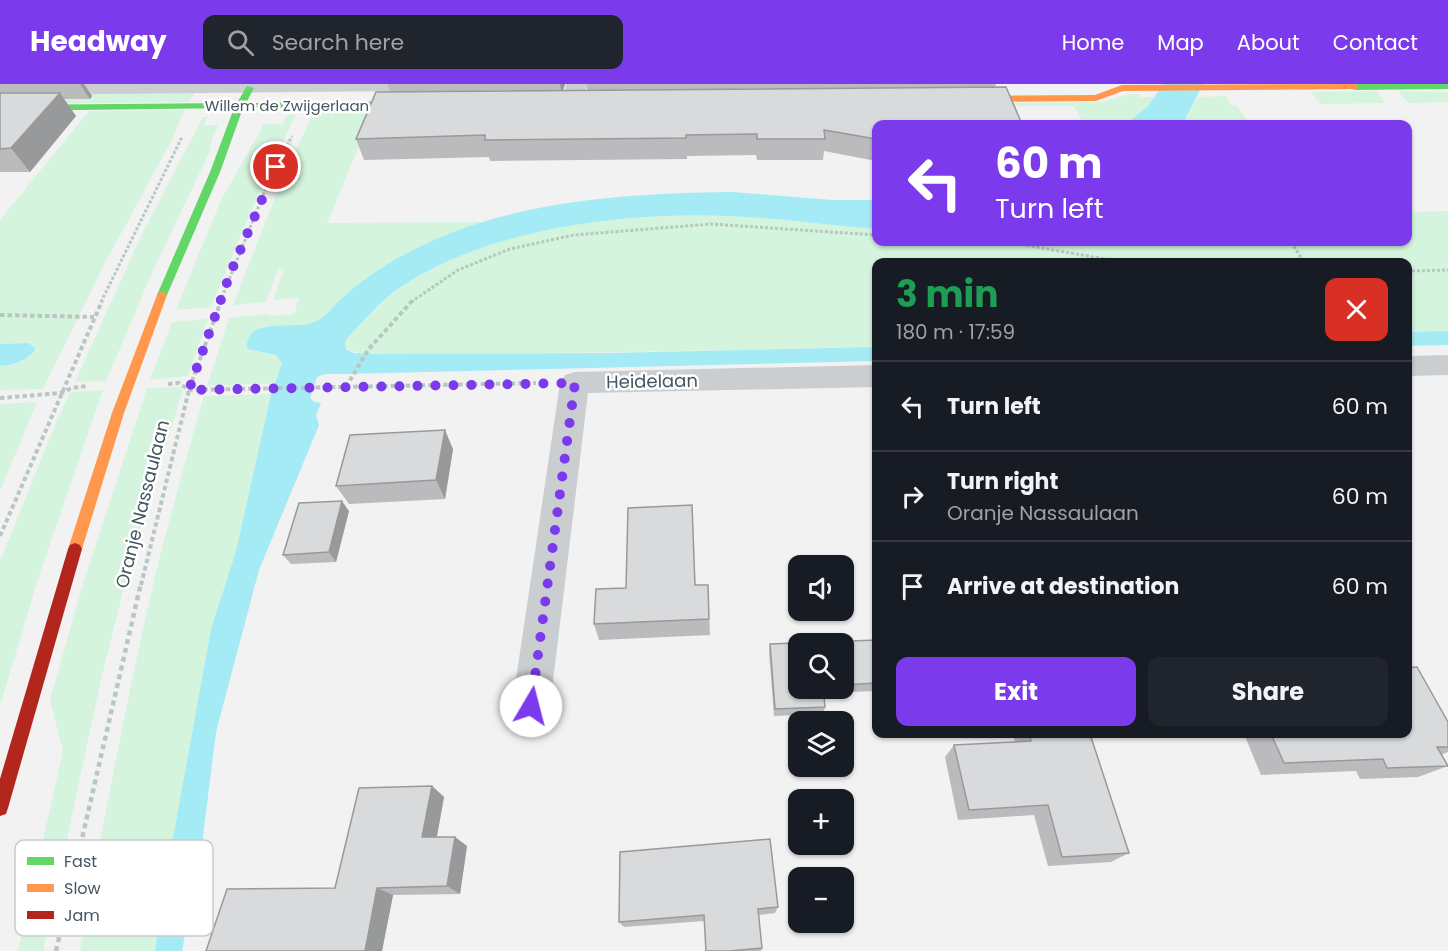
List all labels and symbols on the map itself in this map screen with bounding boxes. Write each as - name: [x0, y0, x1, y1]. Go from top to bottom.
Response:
- street label: Willem de Zwijgerlaan: [205, 95, 369, 116]
- pin: [250, 141, 301, 192]
- street label: Heidelaan: [606, 368, 698, 394]
- street label: Oranje Nassaulaan: [109, 417, 175, 591]
- position arrow: [499, 674, 563, 738]
- legend: [15, 840, 213, 936]
- text: Fast: [64, 850, 97, 873]
- text: Slow: [64, 877, 101, 900]
- text: Jam: [64, 904, 100, 927]

